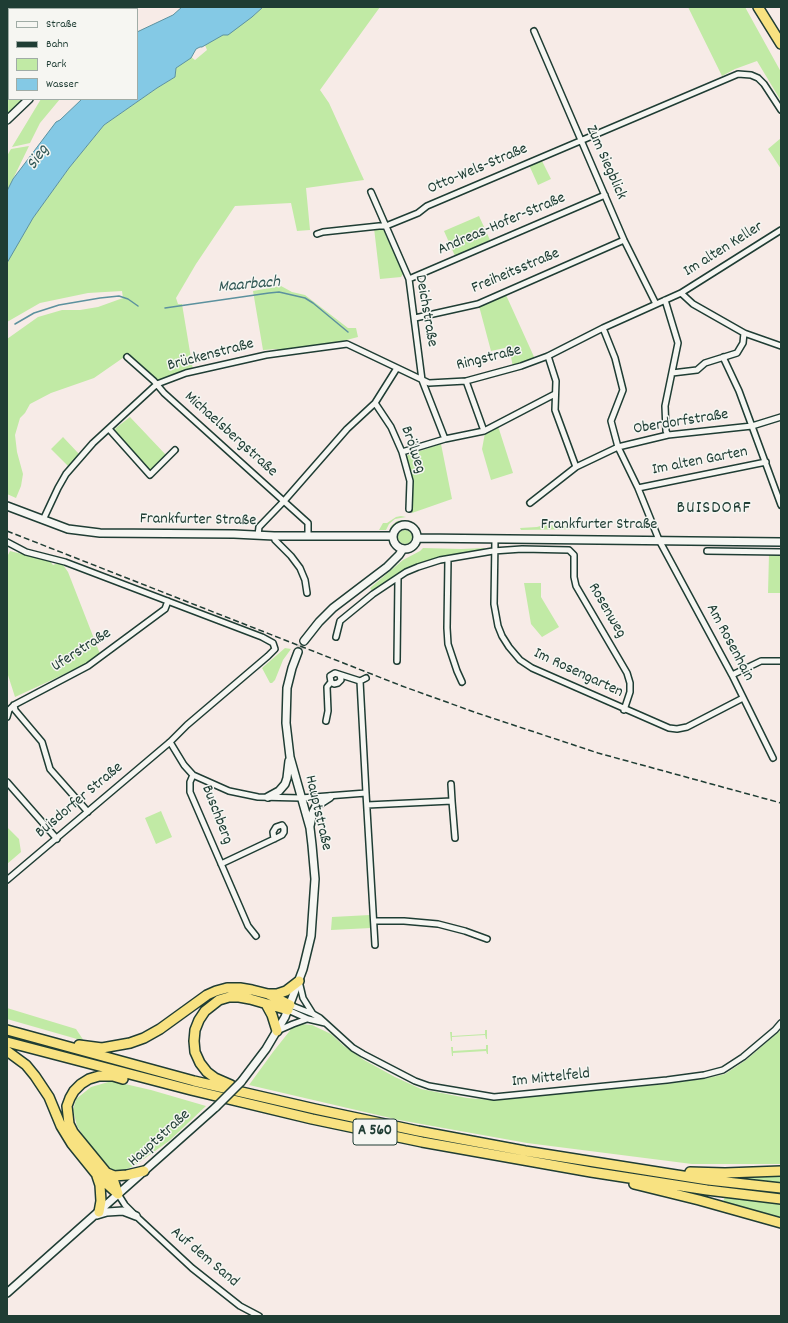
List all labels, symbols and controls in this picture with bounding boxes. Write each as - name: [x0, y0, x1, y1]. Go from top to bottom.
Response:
- legend: [8, 8, 138, 100]
- text: Straße: [46, 16, 77, 33]
- text: Bahn: [46, 36, 68, 53]
- text: Park: [46, 56, 66, 73]
- text: Wasser: [46, 76, 78, 93]
- street label: Zum Siegblick: [580, 123, 630, 203]
- street label: Otto-Wels-Straße: [425, 140, 531, 200]
- water label: Sieg: [23, 142, 55, 174]
- street label: Andreas-Hofer-Straße: [435, 189, 569, 261]
- street label: Im alten Keller: [681, 218, 767, 282]
- street label: Freiheitsstraße: [469, 245, 563, 299]
- water label: Maarbach: [217, 273, 281, 299]
- street label: Deichstraße: [409, 274, 441, 348]
- street label: Brückenstraße: [166, 335, 256, 377]
- street label: Ringstraße: [455, 342, 523, 376]
- street label: Michaelsbergstraße: [179, 388, 281, 482]
- street label: Oberdorfstraße: [632, 406, 730, 440]
- street label: Brölweg: [395, 424, 429, 476]
- street label: Im alten Garten: [651, 443, 749, 481]
- district label: BUISDORF: [676, 499, 752, 521]
- street label: Frankfurter Straße: [140, 510, 256, 532]
- street label: Frankfurter Straße: [541, 516, 657, 536]
- street label: Rosenweg: [583, 580, 629, 642]
- street label: Am Rosenhain: [701, 601, 757, 685]
- street label: Uferstraße: [49, 625, 115, 677]
- street label: Im Rosengarten: [530, 645, 626, 703]
- street label: Buisdorfer Straße: [32, 759, 128, 843]
- street label: Hauptstraße: [299, 774, 335, 852]
- street label: Buschberg: [196, 783, 236, 847]
- street label: Im Mittelfeld: [511, 1065, 591, 1093]
- street label: Hauptstraße: [125, 1106, 195, 1172]
- road number: A 560: [353, 1119, 397, 1145]
- street label: Auf dem Sand: [166, 1224, 242, 1292]

